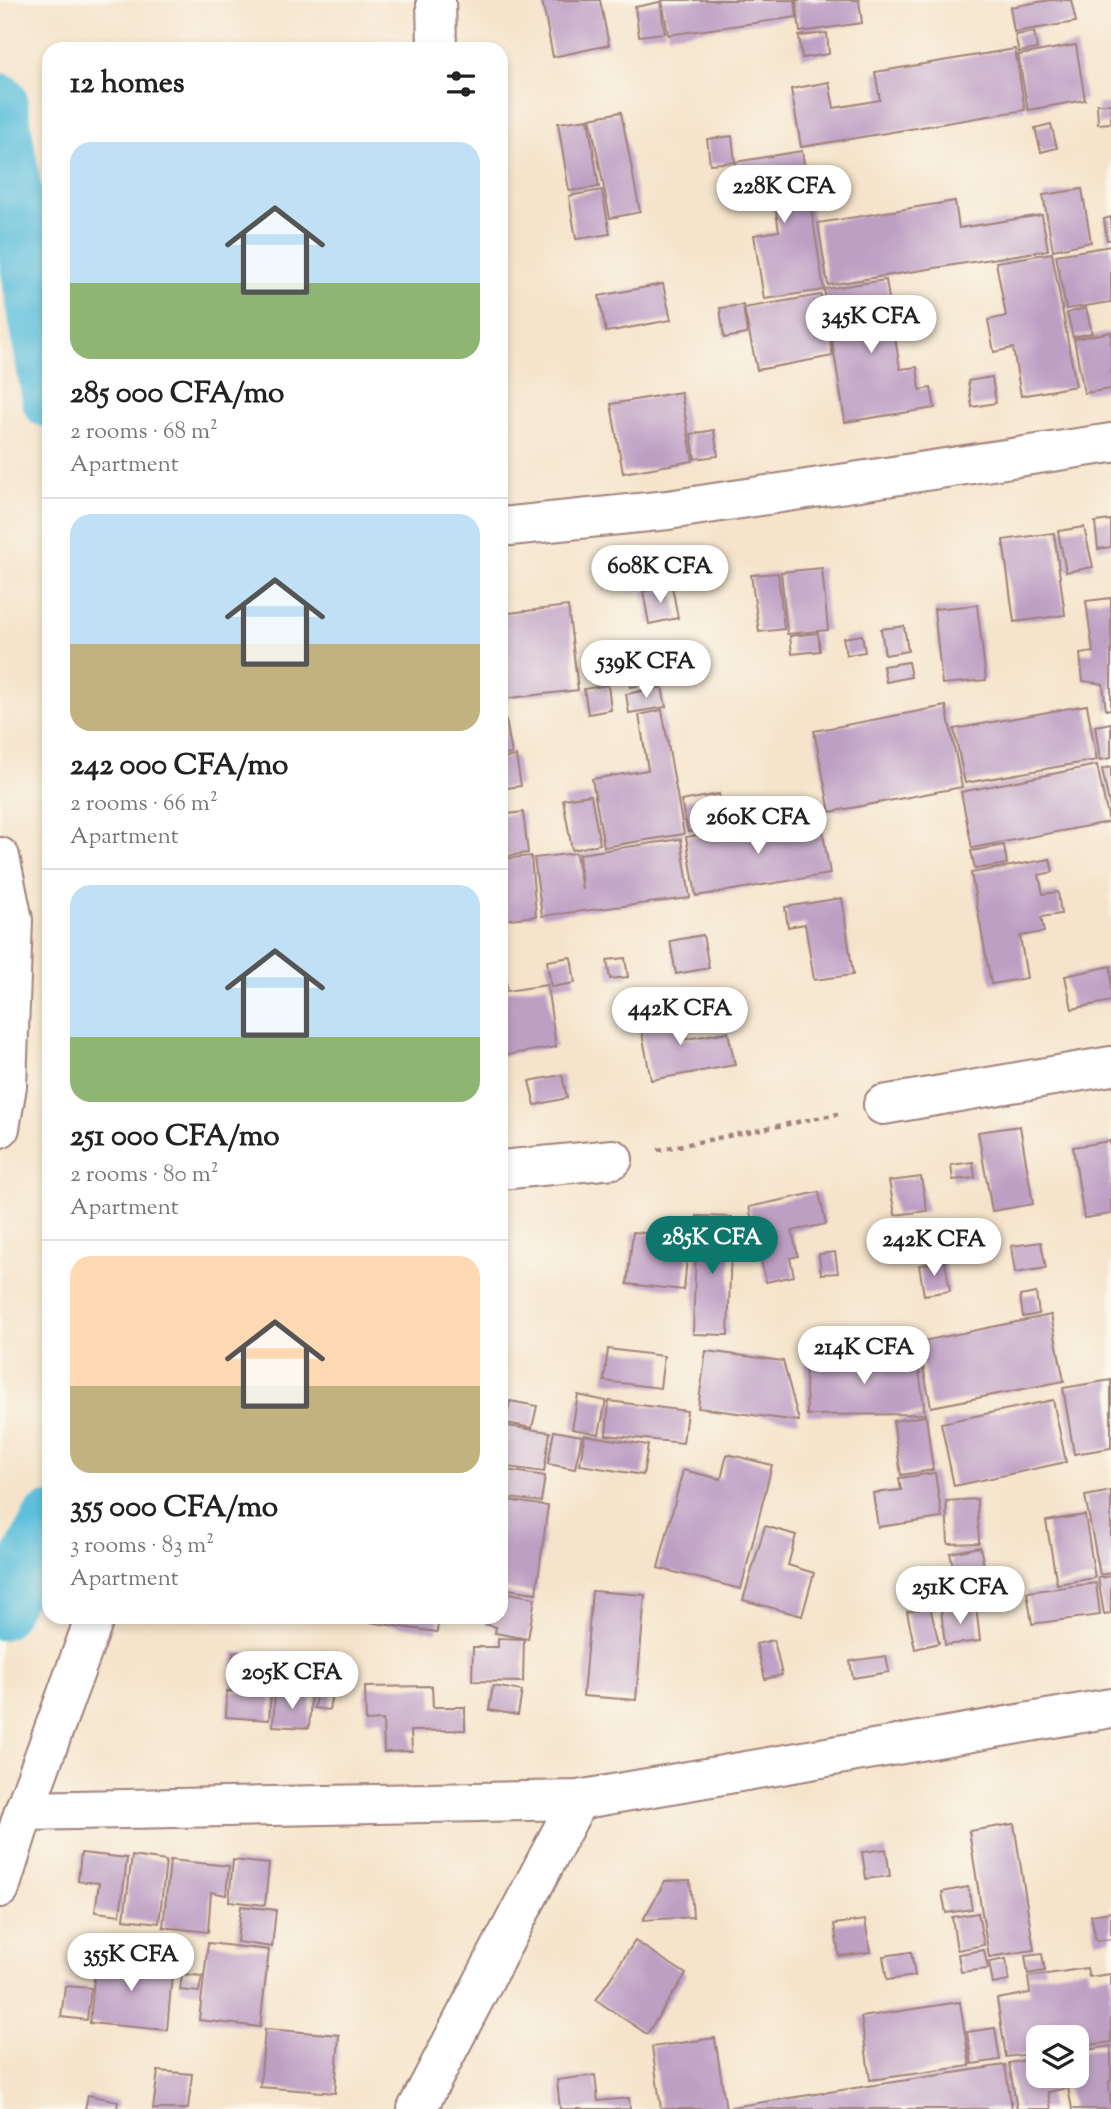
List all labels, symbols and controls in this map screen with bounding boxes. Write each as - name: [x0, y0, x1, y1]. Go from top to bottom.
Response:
- text: 12 homes: [70, 63, 185, 106]
- icon: filters: [442, 65, 480, 103]
- pin: 228K CFA: [712, 166, 856, 225]
- text: 228K CFA: [732, 171, 836, 204]
- icon: home: [212, 187, 338, 313]
- pin: 345K CFA: [799, 296, 943, 355]
- text: 345K CFA: [822, 301, 920, 334]
- text: 285 000 CFA/mo: [70, 373, 284, 416]
- text: 2 rooms · 68 m²: [70, 416, 218, 449]
- text: Apartment: [70, 449, 179, 482]
- pin: 608K CFA: [588, 546, 732, 605]
- text: 608K CFA: [607, 551, 713, 584]
- icon: home: [212, 559, 338, 685]
- pin: 539K CFA: [574, 640, 718, 700]
- text: 539K CFA: [597, 646, 695, 679]
- text: 242 000 CFA/mo: [70, 745, 288, 788]
- text: 2 rooms · 66 m²: [70, 788, 218, 821]
- pin: 260K CFA: [686, 796, 830, 856]
- text: 260K CFA: [706, 802, 810, 835]
- text: Apartment: [70, 821, 179, 854]
- icon: home: [212, 930, 338, 1056]
- pin: 442K CFA: [608, 988, 752, 1047]
- text: 442K CFA: [628, 993, 732, 1026]
- text: 251 000 CFA/mo: [70, 1116, 280, 1159]
- text: 2 rooms · 80 m²: [70, 1159, 218, 1192]
- text: Apartment: [70, 1192, 179, 1225]
- pin: 285K CFA: [640, 1216, 784, 1276]
- pin: 242K CFA: [862, 1218, 1006, 1278]
- text: 285K CFA: [662, 1222, 762, 1255]
- text: 242K CFA: [882, 1224, 986, 1257]
- icon: home: [212, 1301, 338, 1427]
- pin: 214K CFA: [792, 1326, 936, 1386]
- text: 214K CFA: [814, 1332, 914, 1365]
- text: 355 000 CFA/mo: [70, 1487, 278, 1530]
- text: 3 rooms · 83 m²: [70, 1530, 214, 1563]
- text: Apartment: [70, 1563, 179, 1596]
- pin: 251K CFA: [888, 1566, 1032, 1626]
- text: 251K CFA: [912, 1572, 1008, 1605]
- pin: 205K CFA: [220, 1652, 364, 1711]
- text: 205K CFA: [242, 1657, 342, 1690]
- pin: 355K CFA: [59, 1934, 203, 1993]
- text: 355K CFA: [83, 1939, 179, 1972]
- map controls: [1026, 2025, 1089, 2088]
- button: layers: [1026, 2025, 1089, 2088]

